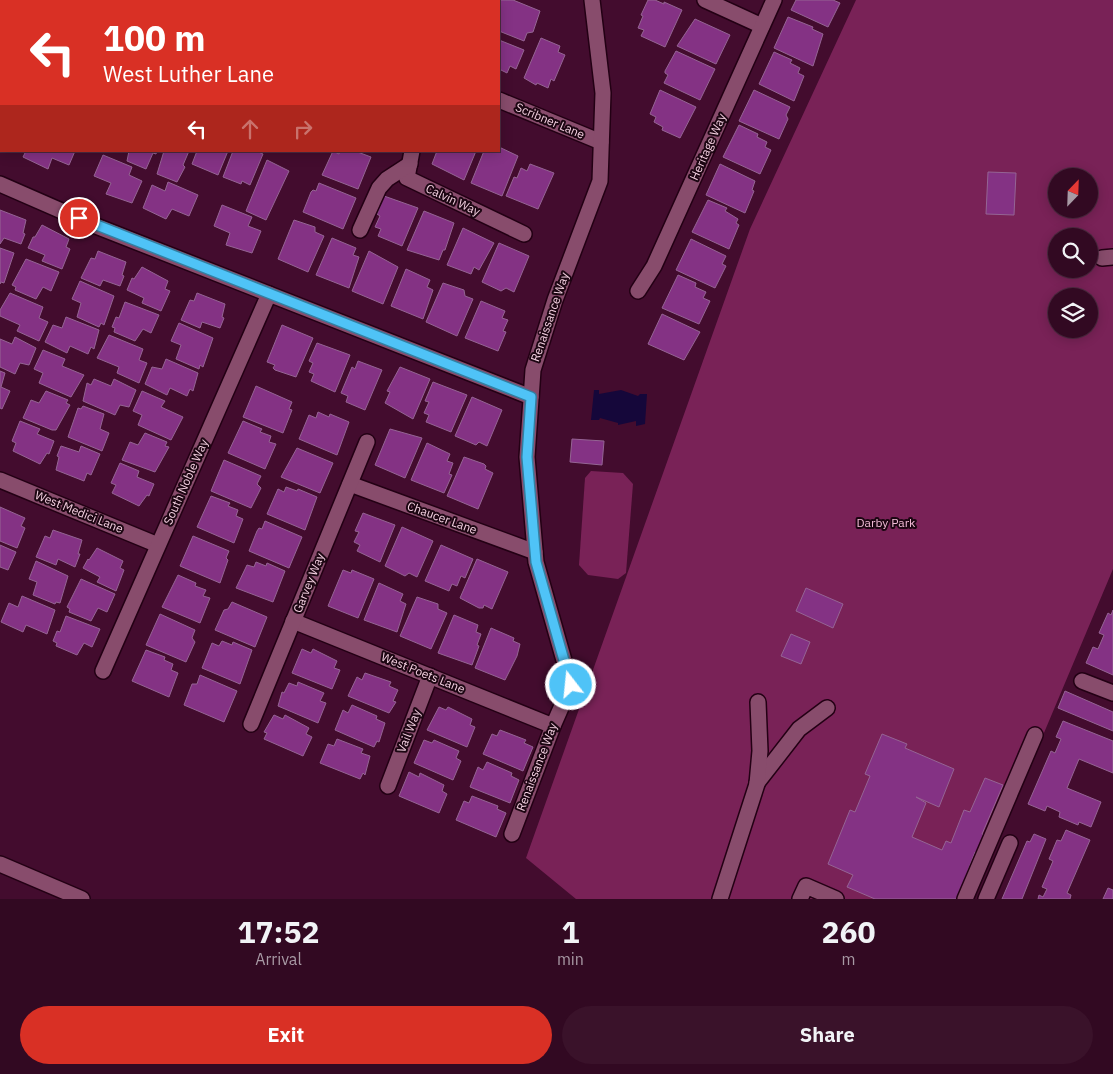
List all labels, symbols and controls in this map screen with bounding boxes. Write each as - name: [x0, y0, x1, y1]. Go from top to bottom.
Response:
- text: 100 m: [103, 15, 206, 61]
- icon: left: [20, 20, 85, 85]
- text: West Luther Lane: [103, 59, 274, 88]
- street label: Scribner Lane: [513, 99, 587, 142]
- street label: Heritage Way: [686, 111, 729, 183]
- icon: left: [183, 115, 211, 143]
- icon: ahead: [236, 115, 264, 143]
- icon: right: [289, 115, 317, 143]
- north arrow: [1048, 168, 1098, 218]
- map controls: [1048, 168, 1098, 338]
- street label: Calvin Way: [424, 180, 483, 219]
- pin: [58, 197, 100, 239]
- icon: arrive: [65, 204, 93, 232]
- button: search: [1048, 228, 1098, 278]
- street label: Renaissance Way: [527, 270, 572, 363]
- button: layers: [1048, 288, 1098, 338]
- street label: South Noble Way: [160, 437, 211, 527]
- street label: West Medici Lane: [33, 487, 126, 536]
- street label: Chaucer Lane: [405, 498, 479, 537]
- park label: Darby Park: [857, 515, 916, 530]
- street label: Garvey Way: [290, 551, 327, 615]
- street label: West Poets Lane: [379, 649, 468, 696]
- position arrow: [544, 658, 596, 710]
- street label: Vail Way: [393, 707, 424, 755]
- street label: Renaissance Way: [513, 721, 560, 813]
- text: 17:52: [238, 912, 319, 951]
- text: 1: [561, 912, 579, 951]
- text: 260: [821, 912, 875, 951]
- text: Arrival: [255, 949, 302, 969]
- text: min: [557, 949, 584, 969]
- text: m: [841, 949, 855, 969]
- button: Exit: [20, 1006, 552, 1064]
- button: Share: [562, 1006, 1093, 1064]

